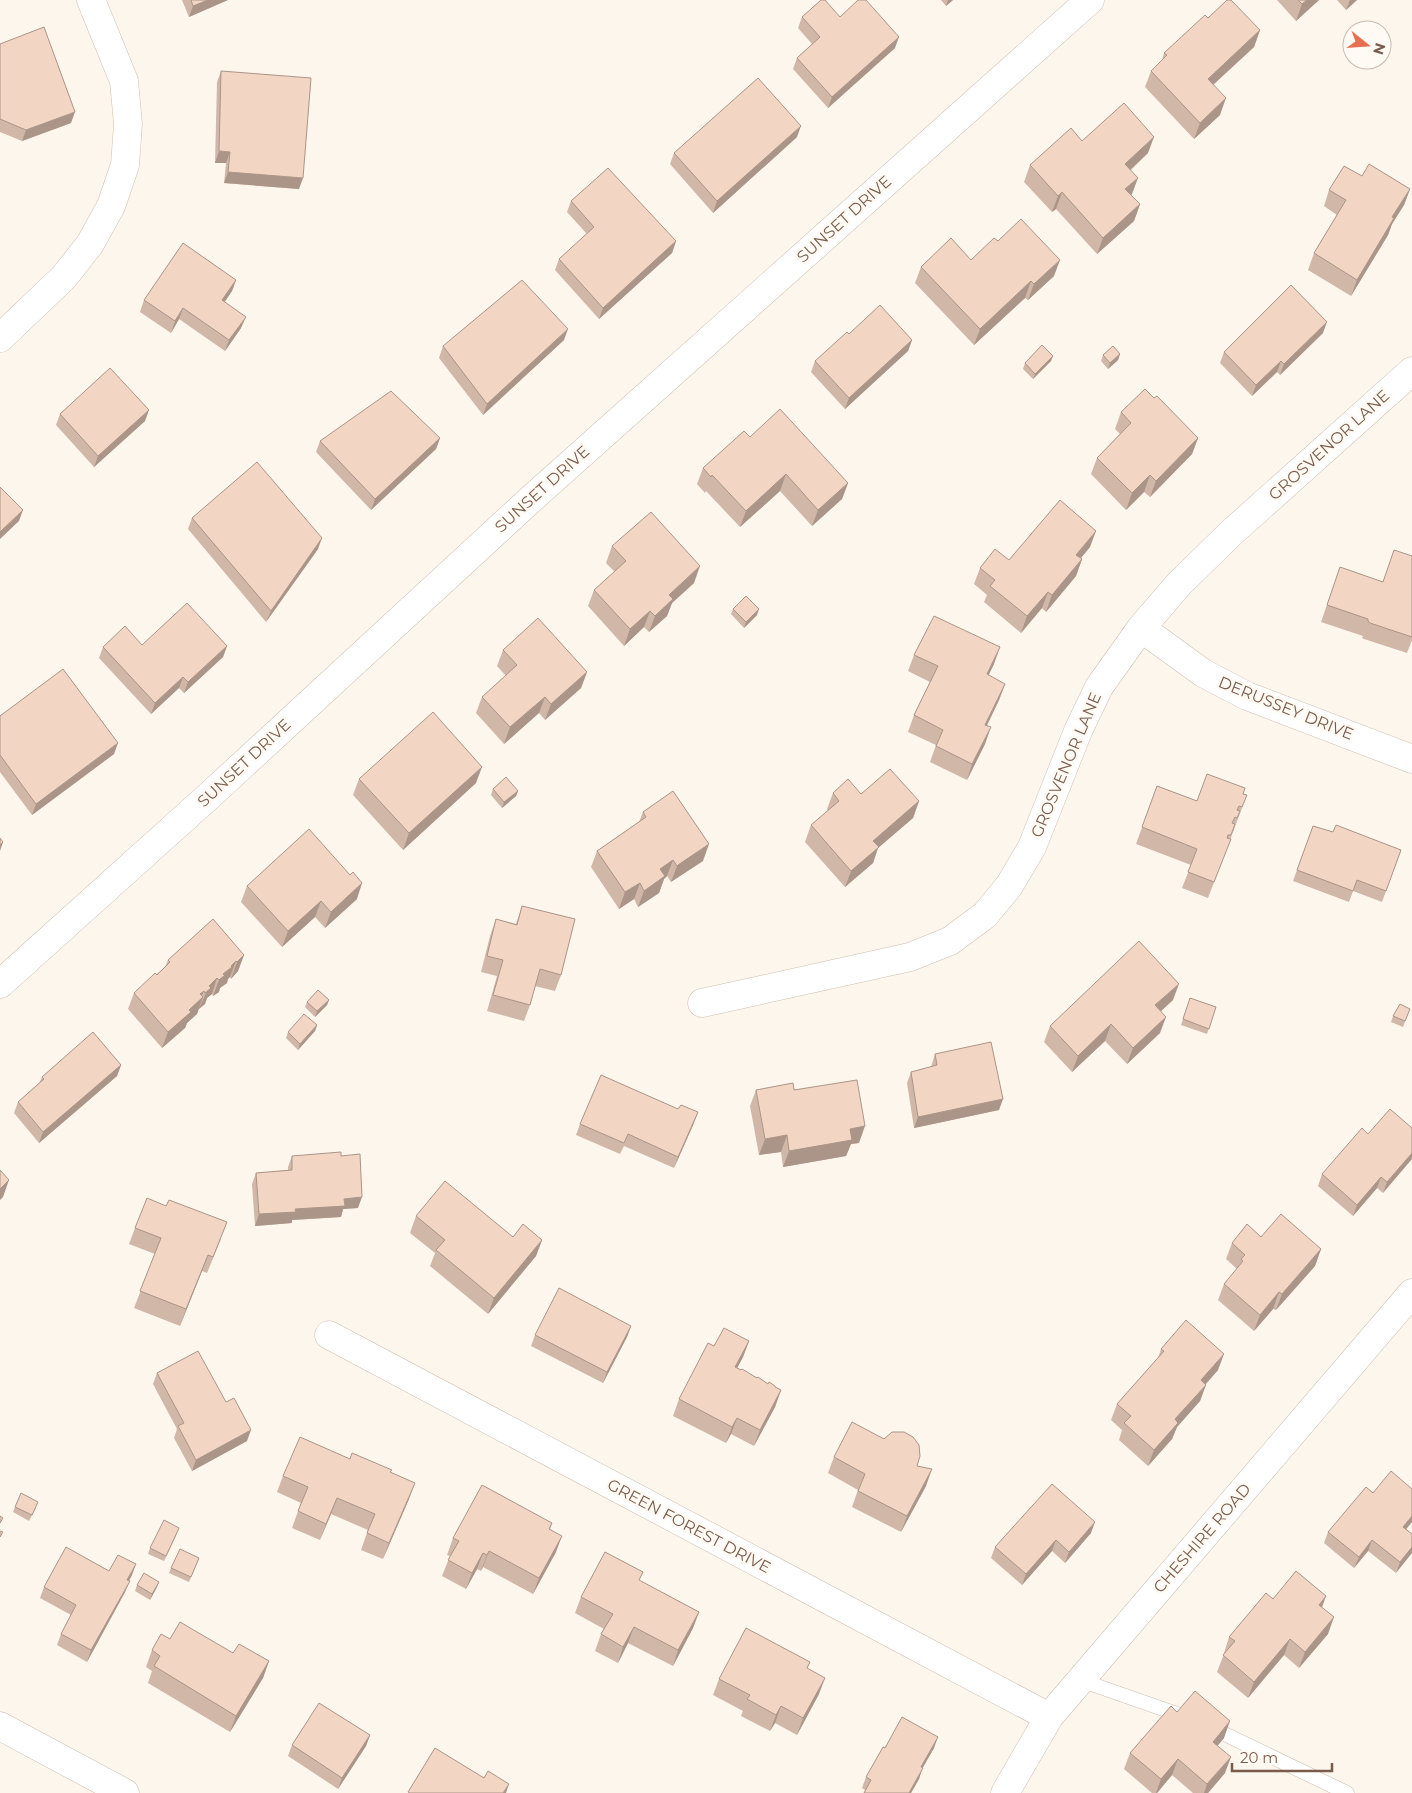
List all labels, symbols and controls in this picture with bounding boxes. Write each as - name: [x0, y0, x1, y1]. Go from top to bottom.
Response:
- north arrow: [1342, 20, 1392, 70]
- text: N: [1369, 41, 1390, 57]
- street label: SUNSET DRIVE: [793, 172, 895, 266]
- street label: GROSVENOR LANE: [1265, 386, 1393, 504]
- street label: SUNSET DRIVE: [491, 442, 593, 536]
- street label: DERUSSEY DRIVE: [1216, 672, 1356, 744]
- street label: GROSVENOR LANE: [1027, 690, 1105, 840]
- street label: SUNSET DRIVE: [193, 715, 295, 811]
- street label: GREEN FOREST DRIVE: [604, 1475, 774, 1577]
- street label: CHESHIRE ROAD: [1149, 1479, 1255, 1597]
- scale bar: [1232, 1740, 1332, 1772]
- text: 20 m: [1240, 1748, 1278, 1767]

